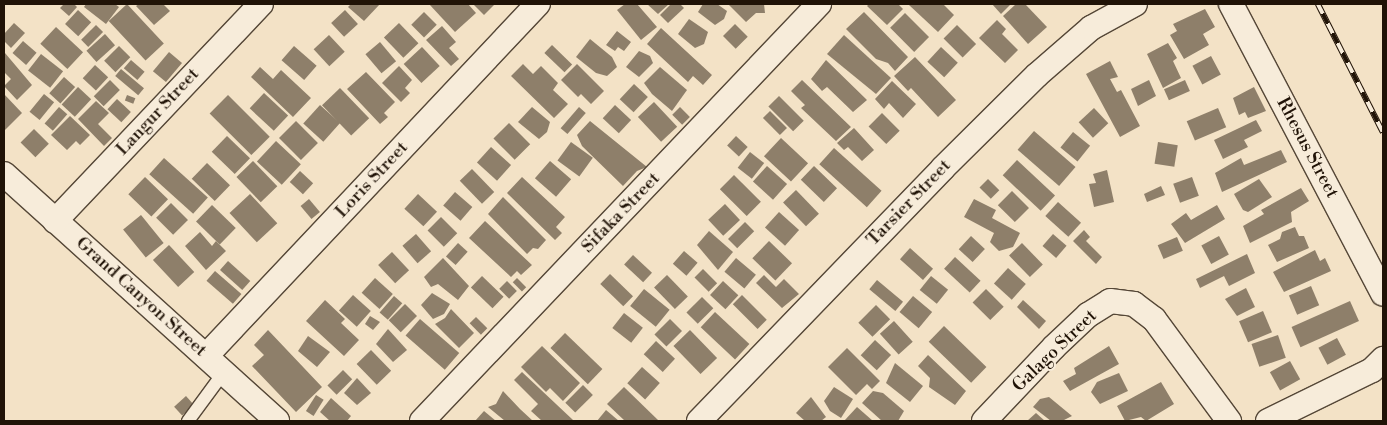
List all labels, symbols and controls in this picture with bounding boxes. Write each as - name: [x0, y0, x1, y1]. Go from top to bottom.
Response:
- street label: Langur Street: [112, 64, 204, 160]
- street label: Rhesus Street: [1271, 94, 1343, 202]
- street label: Loris Street: [331, 137, 413, 223]
- street label: Tarsier Street: [862, 155, 956, 251]
- street label: Sifaka Street: [577, 168, 665, 258]
- street label: Grand Canyon Street: [71, 233, 211, 361]
- street label: Galago Street: [1008, 305, 1102, 397]

